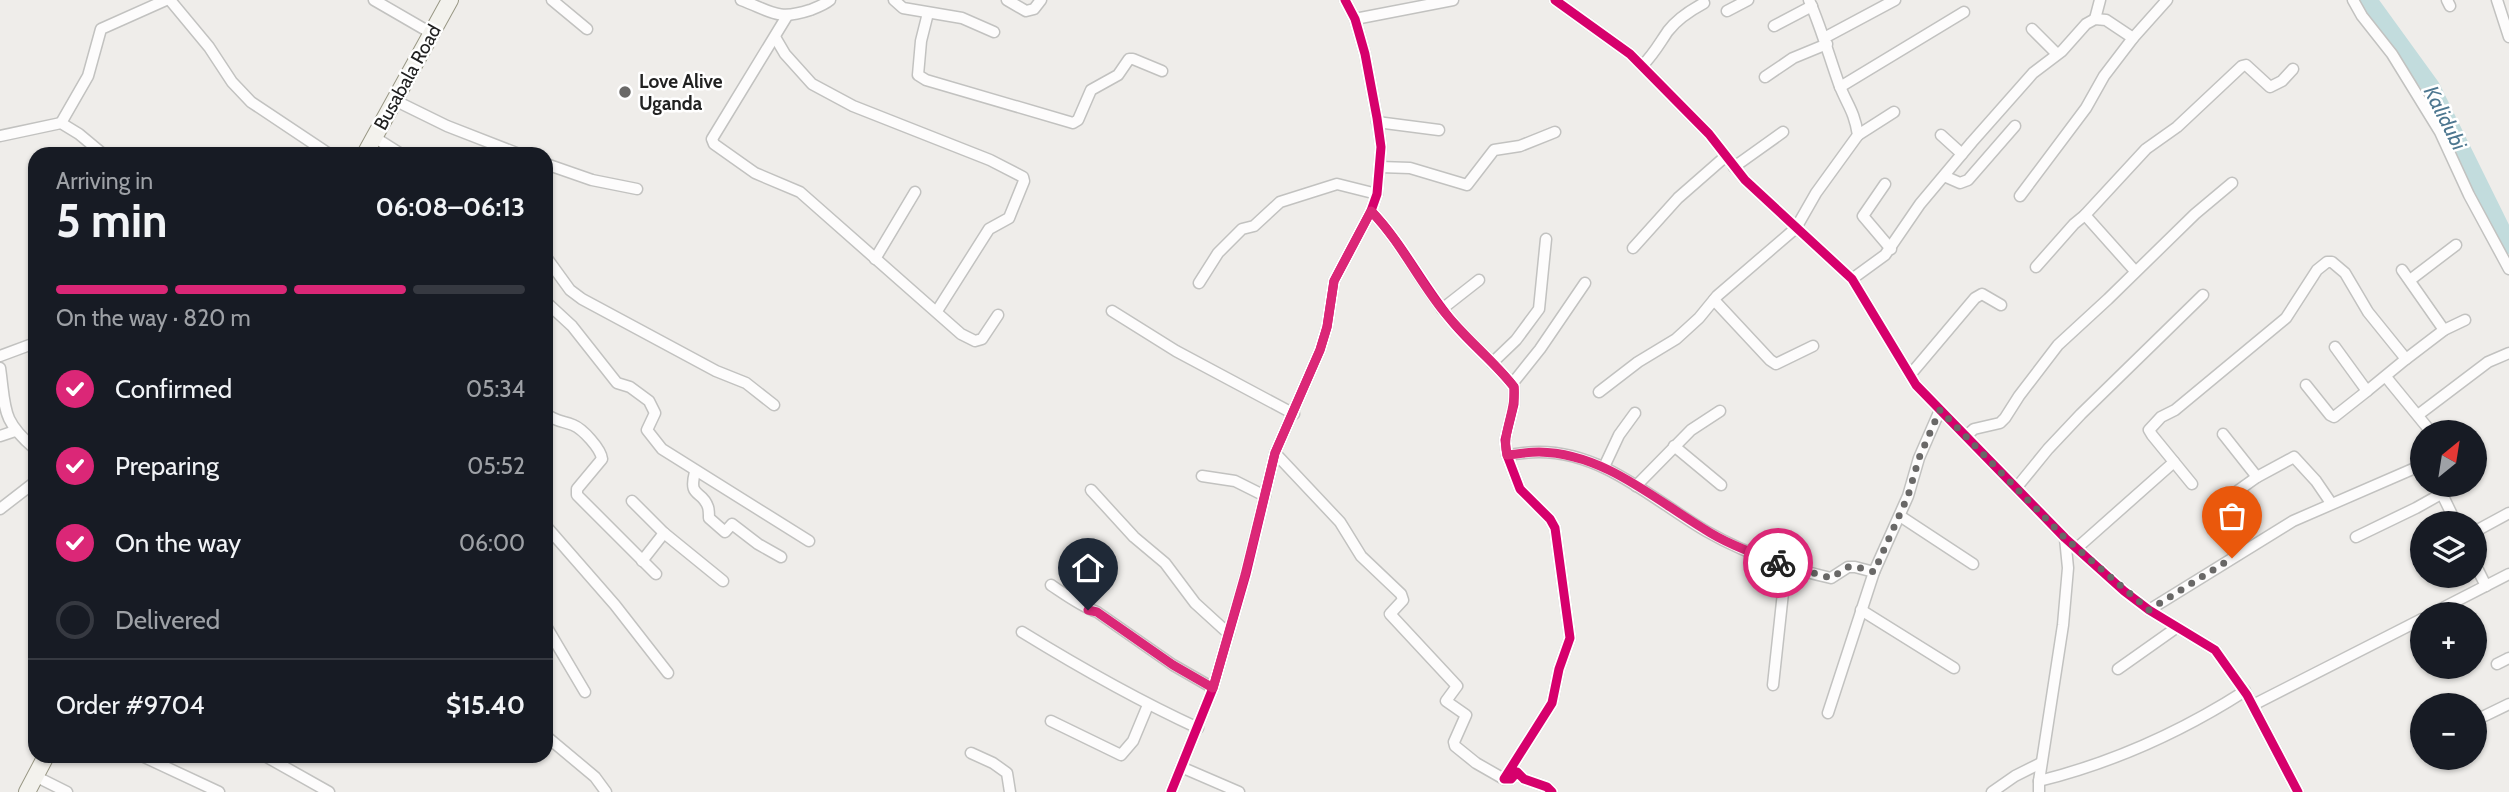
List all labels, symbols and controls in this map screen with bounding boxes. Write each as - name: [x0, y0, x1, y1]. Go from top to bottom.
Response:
- street label: Busabala Road: [369, 21, 446, 134]
- place label: Love Alive Uganda: [639, 70, 723, 115]
- water label: Kalidubi: [2419, 81, 2472, 155]
- marker: Love Alive Uganda: [617, 84, 633, 100]
- text: Arriving in: [56, 167, 153, 195]
- text: 06:08–06:13: [375, 191, 525, 223]
- text: 5 min: [56, 193, 167, 249]
- text: On the way · 820 m: [56, 304, 251, 332]
- icon: check: [56, 370, 94, 408]
- text: Confirmed: [115, 373, 232, 405]
- text: 05:34: [466, 375, 525, 403]
- north arrow: [2410, 420, 2487, 497]
- map controls: [2410, 420, 2487, 770]
- icon: check: [56, 447, 94, 485]
- text: Preparing: [115, 450, 219, 482]
- text: 05:52: [467, 452, 525, 480]
- pin: [2202, 486, 2262, 558]
- icon: bag: [2213, 497, 2251, 535]
- button: layers: [2410, 511, 2487, 588]
- icon: check: [56, 524, 94, 562]
- text: On the way: [115, 527, 241, 559]
- courier: [1743, 528, 1813, 598]
- text: 06:00: [459, 529, 525, 557]
- pin: [1058, 538, 1118, 610]
- icon: bike: [1759, 544, 1797, 582]
- icon: home: [1069, 549, 1107, 587]
- button: +: [2410, 602, 2487, 679]
- text: Delivered: [115, 604, 220, 636]
- text: Order #9704: [56, 689, 205, 721]
- text: $15.40: [446, 689, 525, 721]
- button: −: [2410, 693, 2487, 770]

